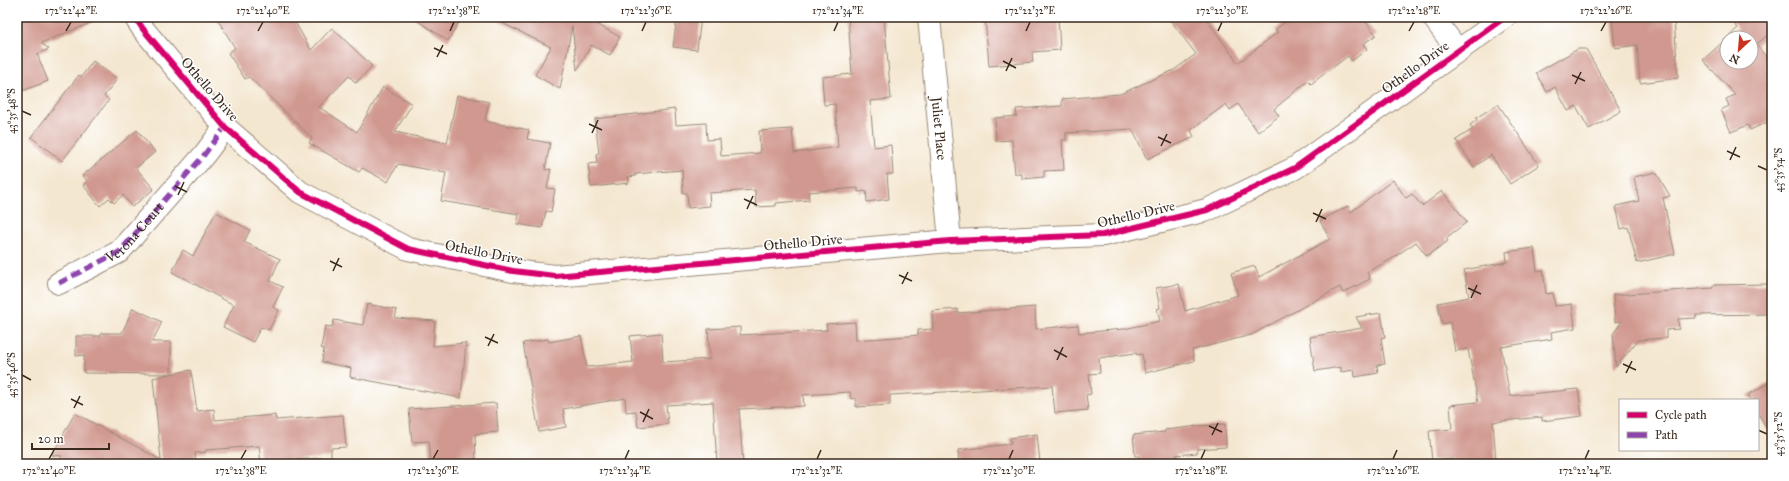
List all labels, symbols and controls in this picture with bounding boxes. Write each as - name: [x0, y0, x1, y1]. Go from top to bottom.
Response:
- text: 172°22'42"E: [45, 5, 97, 17]
- text: 172°22'40"E: [236, 5, 290, 17]
- text: 172°22'38"E: [428, 5, 480, 17]
- text: 172°22'36"E: [620, 5, 672, 17]
- text: 172°22'34"E: [812, 5, 864, 17]
- text: 172°22'32"E: [1005, 5, 1055, 17]
- text: 172°22'30"E: [1196, 5, 1248, 17]
- text: 172°22'28"E: [1388, 5, 1440, 17]
- text: 172°22'26"E: [1580, 5, 1632, 17]
- north arrow: [1719, 30, 1759, 70]
- street label: Othello Drive: [1378, 37, 1452, 98]
- text: N: [1727, 50, 1742, 66]
- street label: Othello Drive: [177, 54, 242, 125]
- text: 43°35'48"S: [6, 88, 18, 134]
- street label: Juliet Place: [926, 94, 950, 161]
- text: 43°35'54"S: [1773, 147, 1785, 192]
- street label: Othello Drive: [1096, 197, 1177, 232]
- street label: Verona Court: [102, 199, 168, 267]
- street label: Othello Drive: [763, 231, 843, 254]
- street label: Othello Drive: [443, 237, 525, 268]
- text: 43°35'46"S: [6, 352, 18, 398]
- legend: [1619, 399, 1759, 451]
- text: Cycle path: [1655, 408, 1707, 422]
- text: 43°35'52"S: [1773, 412, 1785, 456]
- scale bar: [32, 425, 109, 451]
- text: Path: [1655, 428, 1678, 442]
- text: 20 m: [38, 432, 64, 446]
- text: 172°22'40"E: [22, 465, 76, 477]
- text: 172°22'38"E: [215, 465, 267, 477]
- text: 172°22'36"E: [407, 465, 459, 477]
- text: 172°22'34"E: [599, 465, 651, 477]
- text: 172°22'32"E: [792, 465, 842, 477]
- text: 172°22'30"E: [983, 465, 1035, 477]
- text: 172°22'28"E: [1175, 465, 1227, 477]
- text: 172°22'26"E: [1367, 465, 1419, 477]
- text: 172°22'24"E: [1559, 465, 1611, 477]

